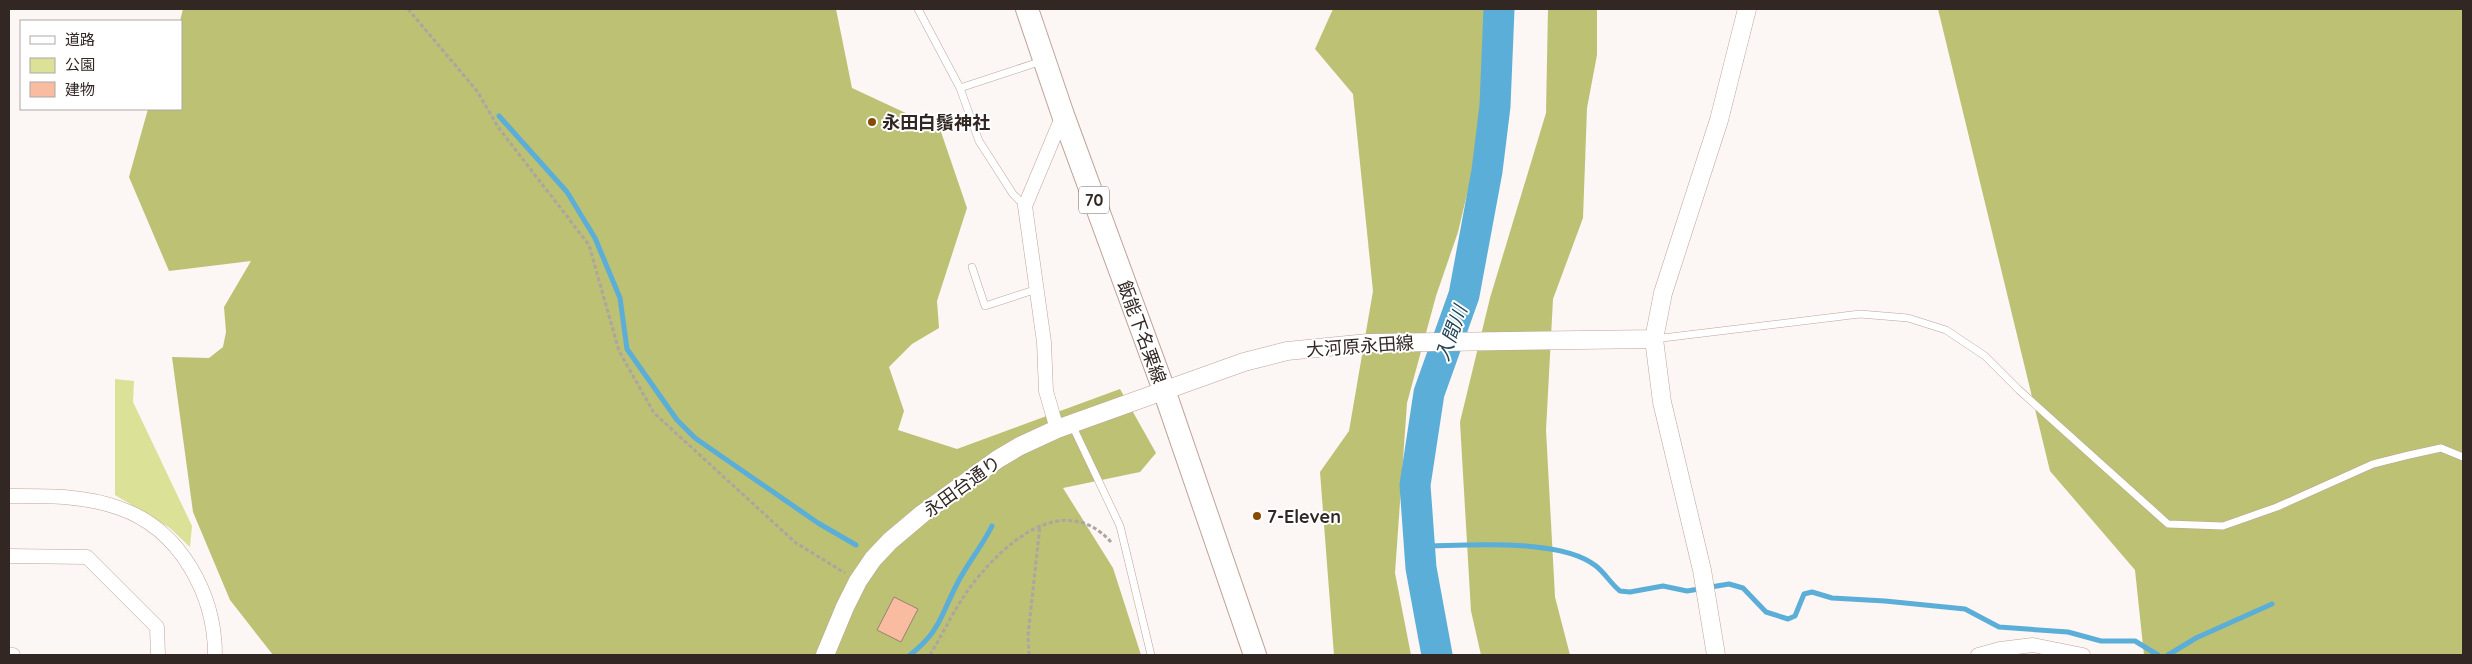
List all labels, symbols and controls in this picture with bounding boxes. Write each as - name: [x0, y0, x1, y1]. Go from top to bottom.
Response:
- legend: [20, 20, 182, 110]
- text: 道路: [65, 30, 95, 49]
- text: 公園: [65, 55, 95, 74]
- text: 建物: [65, 80, 95, 99]
- place label: 永田白鬚神社: [882, 111, 990, 134]
- marker: 永田白鬚神社: [866, 116, 878, 128]
- road number: 70: [1079, 186, 1109, 214]
- street label: 飯能下名栗線: [1113, 277, 1171, 387]
- water label: 入間川: [1430, 300, 1473, 364]
- street label: 大河原永田線: [1305, 331, 1415, 361]
- street label: 永田台通り: [919, 450, 1005, 522]
- place label: 7-Eleven: [1267, 505, 1341, 528]
- marker: 7-Eleven: [1251, 510, 1263, 522]

